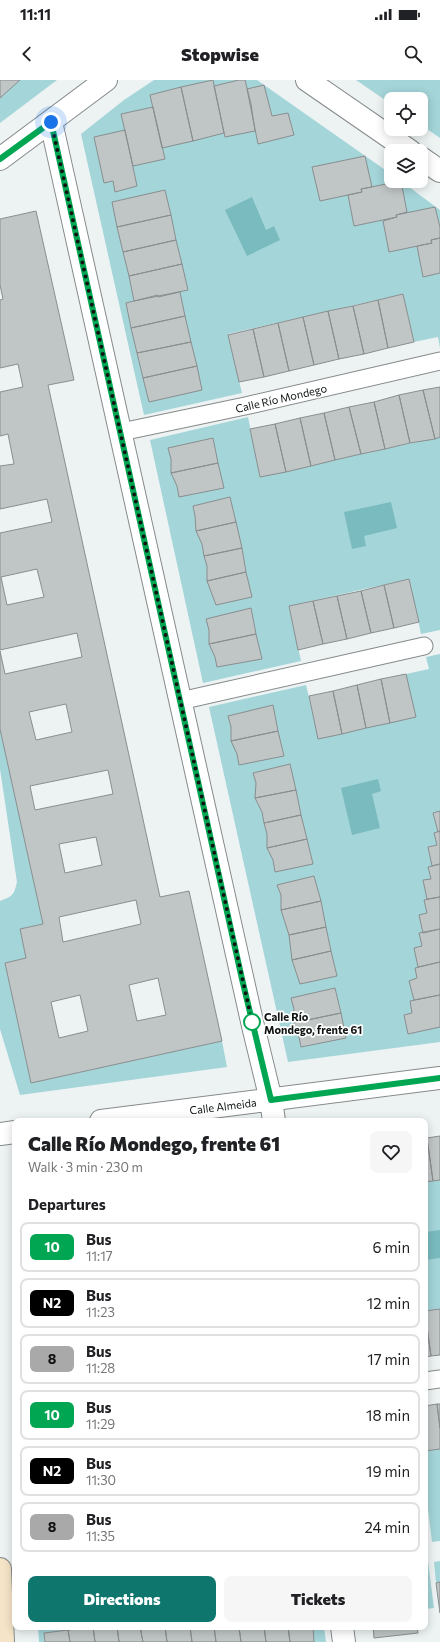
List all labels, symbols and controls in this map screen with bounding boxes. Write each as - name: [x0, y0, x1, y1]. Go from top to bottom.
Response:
- text: 11:11: [20, 5, 51, 23]
- icon: back: [16, 43, 38, 65]
- text: Stopwise: [181, 43, 259, 65]
- icon: search: [402, 43, 424, 65]
- map controls: [384, 92, 428, 188]
- button: locate: [384, 92, 428, 136]
- your location: [41, 112, 61, 132]
- button: layers: [384, 144, 428, 188]
- street label: Calle Río Mondego: [234, 381, 328, 415]
- place label: Calle Río Mondego, frente 61: [264, 1010, 362, 1036]
- marker: Calle Río Mondego, frente 61: [243, 1013, 261, 1031]
- street label: Calle Almeida: [189, 1095, 257, 1117]
- button: heart: [370, 1131, 412, 1173]
- text: Calle Río Mondego, frente 61: [28, 1132, 280, 1155]
- text: Walk · 3 min · 230 m: [28, 1159, 143, 1175]
- text: Departures: [28, 1195, 106, 1213]
- text: Bus: [86, 1230, 111, 1248]
- text: 10: [44, 1238, 60, 1255]
- text: 6 min: [372, 1238, 410, 1256]
- text: 11:17: [86, 1248, 113, 1264]
- text: Bus: [86, 1286, 111, 1304]
- text: N2: [43, 1294, 61, 1311]
- text: 12 min: [367, 1294, 410, 1312]
- text: 11:23: [86, 1304, 115, 1320]
- text: Bus: [86, 1342, 111, 1360]
- text: 8: [48, 1350, 56, 1367]
- text: 17 min: [367, 1350, 410, 1368]
- text: 11:28: [86, 1360, 115, 1376]
- text: Bus: [86, 1398, 111, 1416]
- text: 10: [44, 1406, 60, 1423]
- text: 18 min: [366, 1406, 410, 1424]
- text: 11:29: [86, 1416, 115, 1432]
- text: Bus: [86, 1454, 111, 1472]
- text: N2: [43, 1462, 61, 1479]
- text: 19 min: [366, 1462, 410, 1480]
- text: 11:30: [86, 1472, 116, 1488]
- text: Bus: [86, 1510, 111, 1528]
- text: 8: [48, 1518, 56, 1535]
- text: 24 min: [365, 1518, 410, 1536]
- text: 11:35: [86, 1528, 115, 1544]
- button: Directions: [28, 1576, 216, 1622]
- button: Tickets: [224, 1576, 412, 1622]

